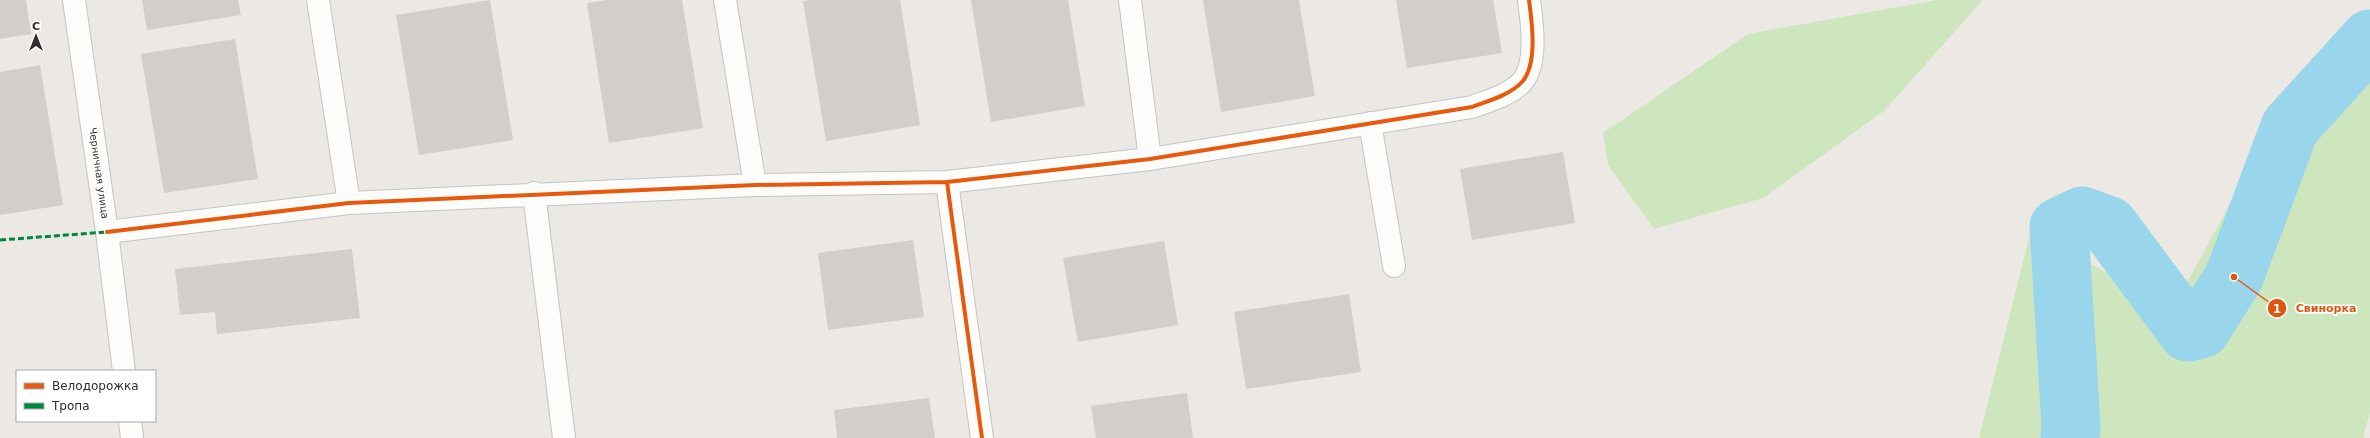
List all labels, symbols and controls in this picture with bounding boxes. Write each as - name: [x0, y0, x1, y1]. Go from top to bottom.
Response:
- north arrow: [16, 16, 56, 56]
- text: С: [32, 20, 40, 33]
- street label: Черничная улица: [87, 127, 111, 219]
- callout: Свинорка: [2267, 297, 2364, 320]
- text: 1: [2273, 302, 2281, 316]
- text: Свинорка: [2296, 302, 2356, 315]
- legend: [16, 370, 156, 422]
- text: Велодорожка: [52, 379, 139, 393]
- text: Тропа: [51, 399, 90, 413]

